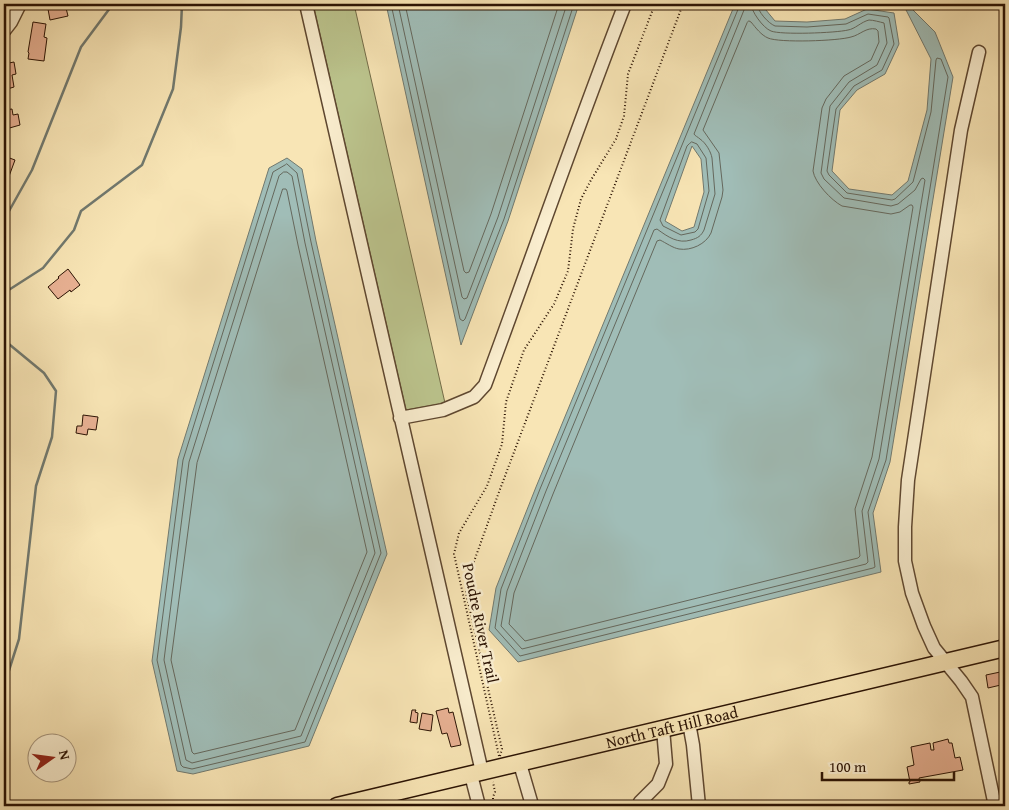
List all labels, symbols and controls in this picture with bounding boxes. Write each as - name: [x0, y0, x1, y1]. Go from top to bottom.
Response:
- street label: Poudre River Trail: [457, 561, 506, 686]
- street label: North Taft Hill Road: [603, 700, 741, 754]
- north arrow: [28, 732, 78, 782]
- text: N: [54, 748, 76, 762]
- scale bar: [822, 750, 954, 782]
- text: 100 m: [829, 756, 867, 777]

